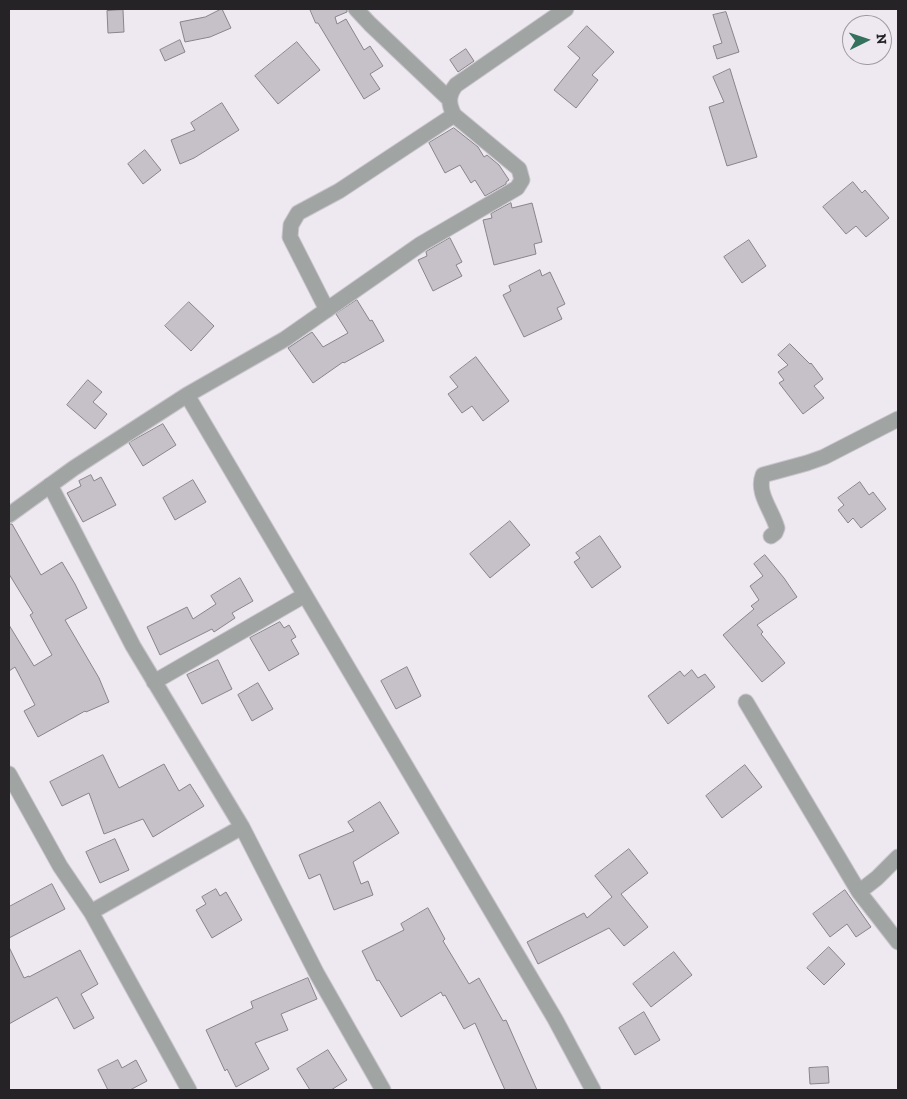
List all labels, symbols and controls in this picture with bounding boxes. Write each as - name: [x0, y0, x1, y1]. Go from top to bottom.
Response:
- north arrow: [842, 15, 892, 65]
- text: N: [873, 33, 890, 45]

